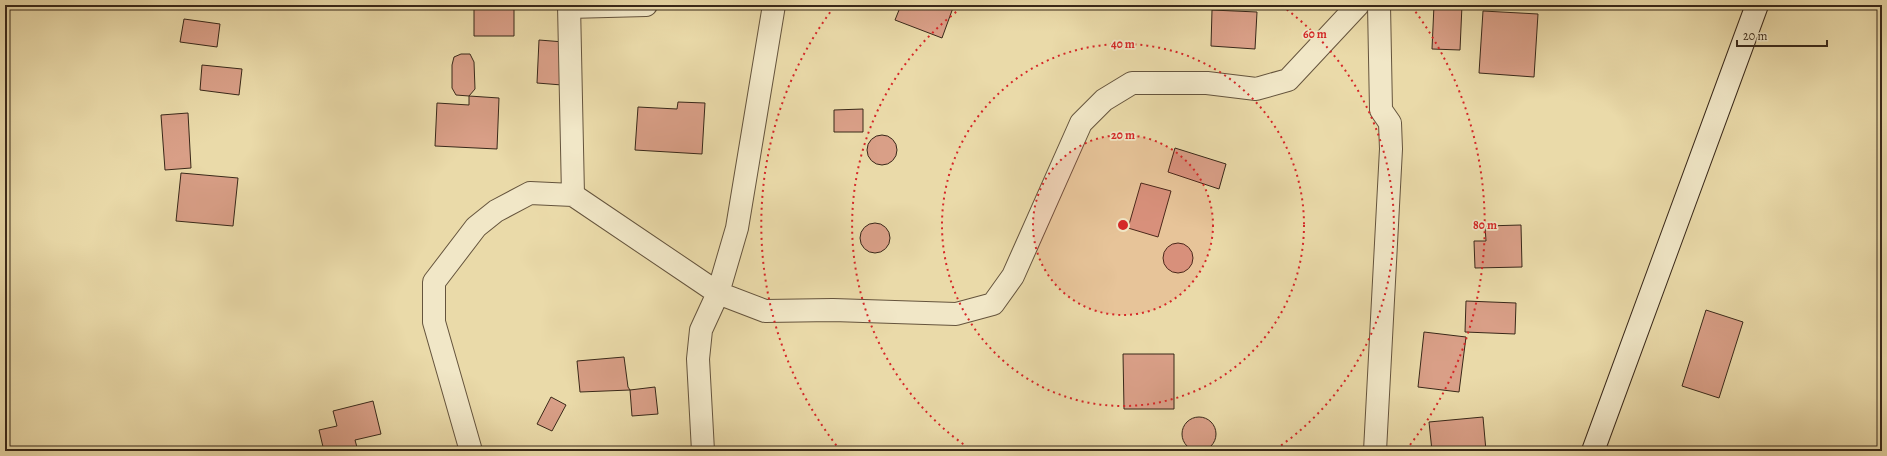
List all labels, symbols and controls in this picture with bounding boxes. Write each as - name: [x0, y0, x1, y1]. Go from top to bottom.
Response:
- scale bar: [1737, 22, 1827, 48]
- text: 60 m: [1303, 26, 1327, 42]
- text: 20 m: [1743, 28, 1767, 44]
- text: 40 m: [1111, 36, 1135, 52]
- text: 20 m: [1111, 127, 1135, 143]
- text: 80 m: [1473, 217, 1497, 233]
- centre of rings: [1116, 218, 1130, 232]

